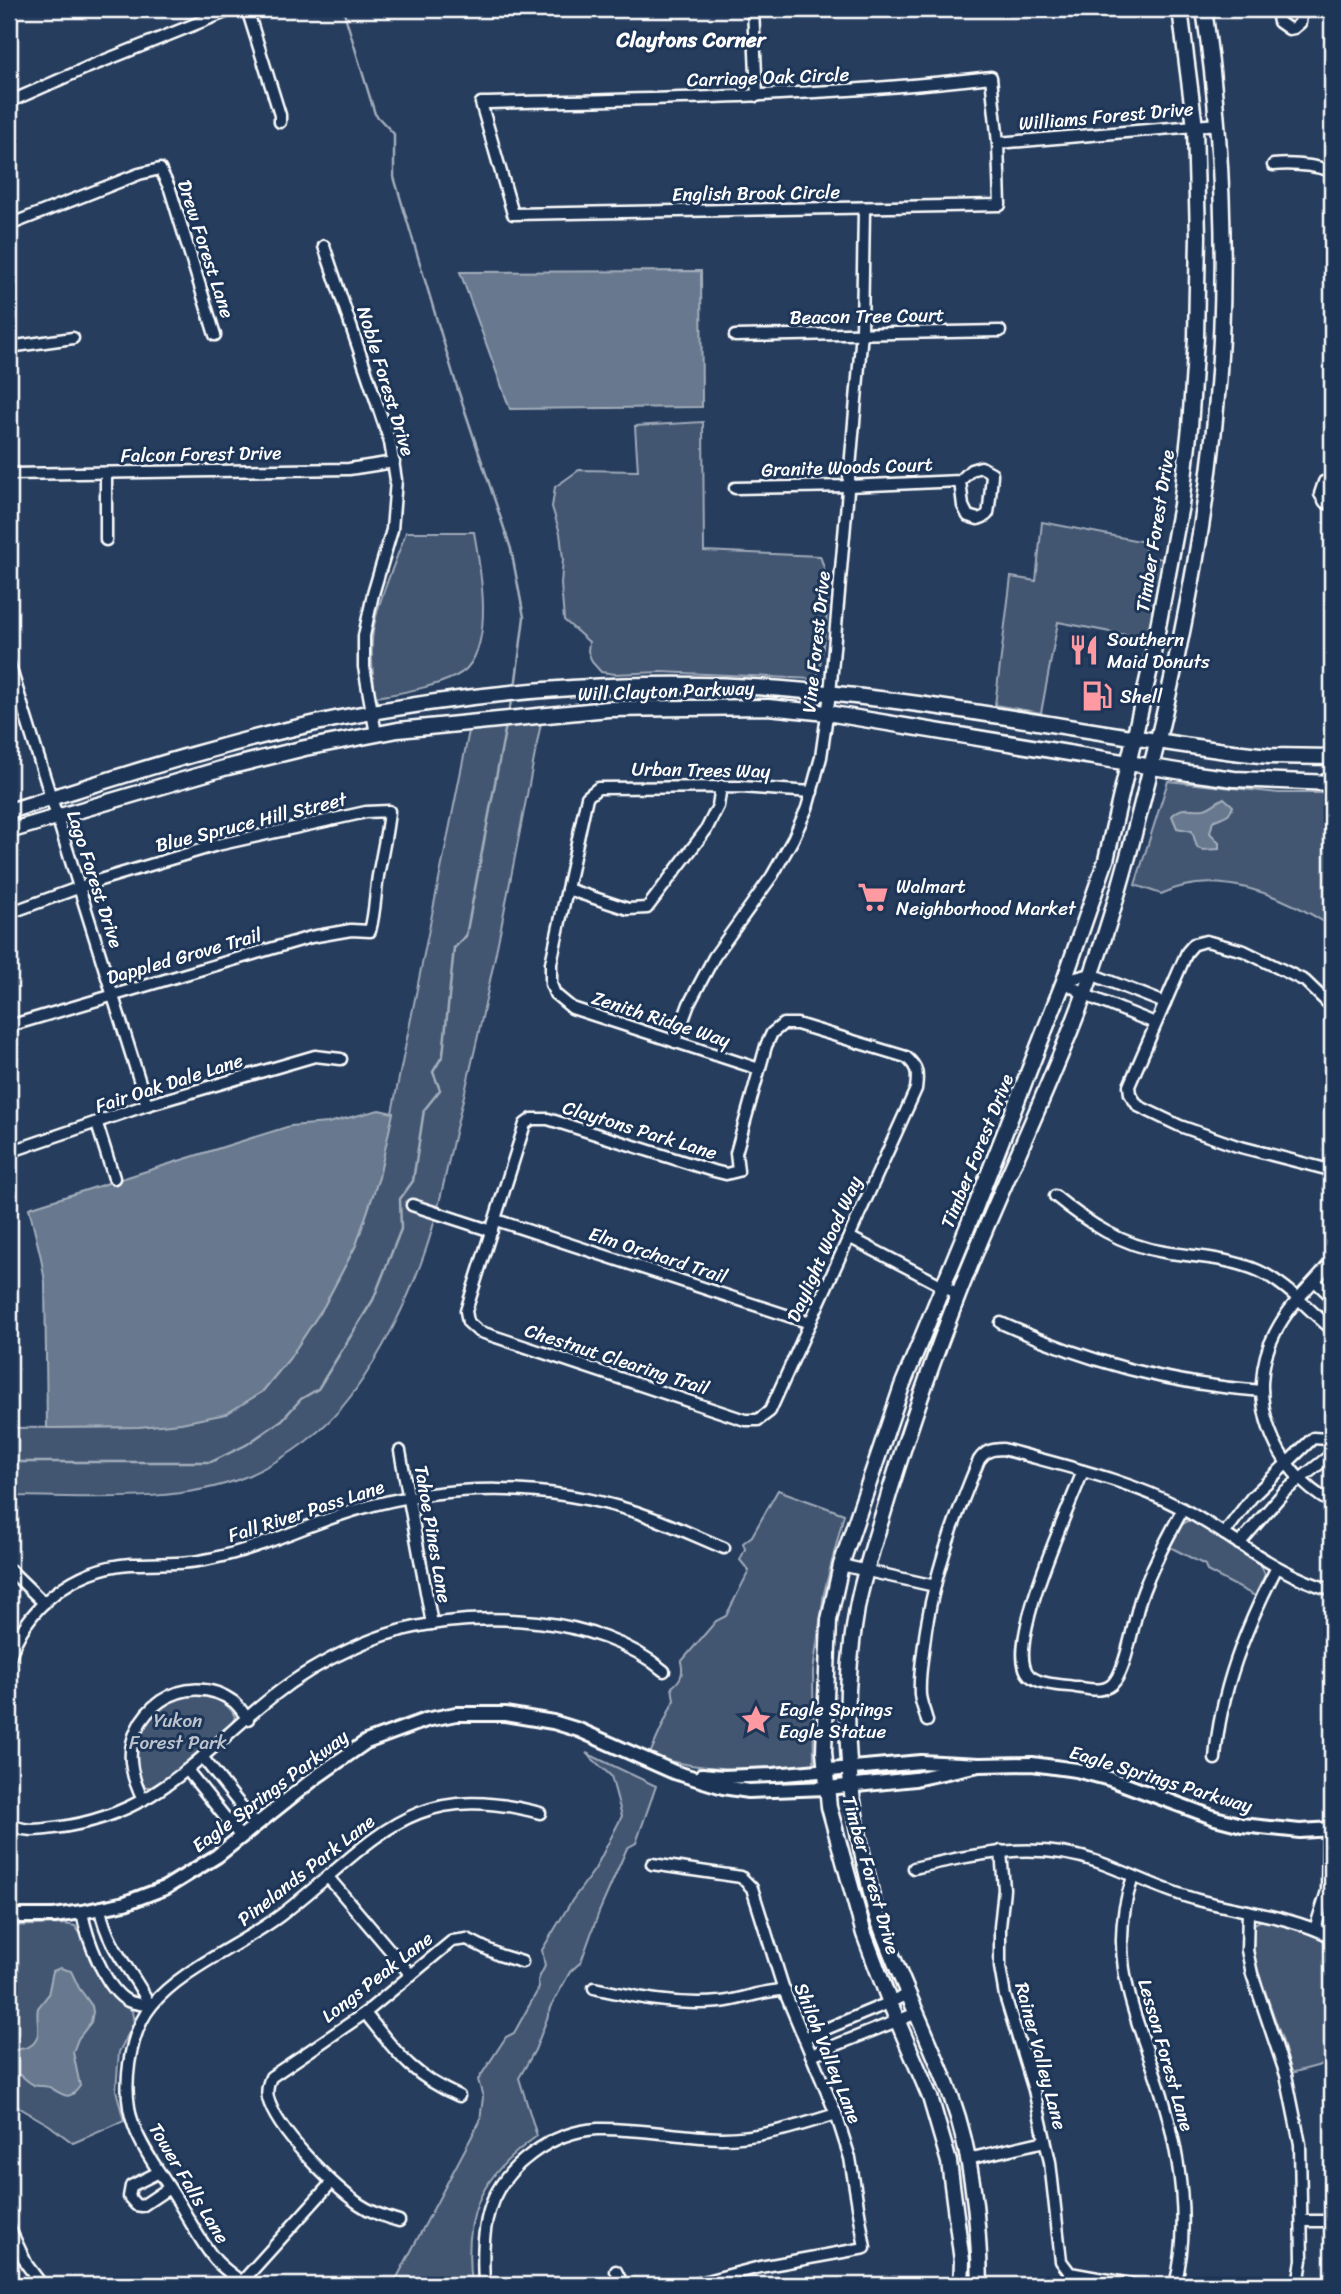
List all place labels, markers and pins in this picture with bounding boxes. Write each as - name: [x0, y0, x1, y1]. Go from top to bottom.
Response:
- place label: Southern Maid Donuts: [1107, 623, 1210, 678]
- restaurant icon: Southern Maid Donuts: [1067, 633, 1101, 667]
- fuel station icon: Shell: [1080, 679, 1114, 713]
- place label: Shell: [1120, 680, 1163, 713]
- place label: Walmart Neighborhood Market: [896, 870, 1077, 925]
- supermarket icon: Walmart Neighborhood Market: [856, 880, 890, 914]
- place label: Eagle Springs Eagle Statue: [779, 1693, 893, 1748]
- place icon: Eagle Springs Eagle Statue: [739, 1703, 773, 1737]

